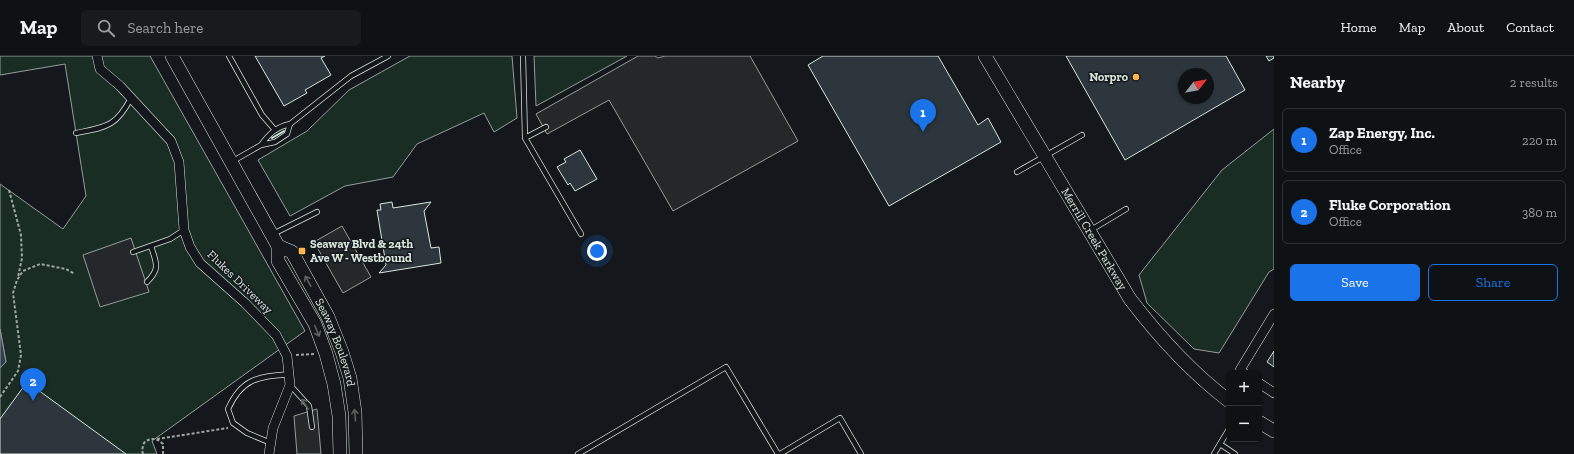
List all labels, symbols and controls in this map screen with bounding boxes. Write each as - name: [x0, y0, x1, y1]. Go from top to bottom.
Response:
- search box: [81, 10, 361, 46]
- text: Map: [20, 16, 57, 39]
- icon: search: [95, 17, 117, 39]
- text: Search here: [127, 19, 203, 37]
- text: Home: [1341, 19, 1377, 36]
- text: Map: [1399, 19, 1425, 36]
- text: About: [1447, 19, 1484, 36]
- text: Contact: [1506, 19, 1554, 36]
- north arrow: [1178, 68, 1214, 104]
- place label: Norpro: [1089, 70, 1129, 84]
- marker: Norpro: [1131, 72, 1141, 82]
- text: Nearby: [1290, 72, 1345, 92]
- text: 2 results: [1510, 75, 1558, 90]
- pin: 1: [910, 99, 936, 132]
- text: Zap Energy, Inc.: [1329, 124, 1435, 142]
- text: 1: [1301, 133, 1307, 148]
- text: 220 m: [1522, 133, 1557, 148]
- text: Office: [1329, 142, 1362, 157]
- street label: Merrill Creek Parkway: [1058, 185, 1130, 293]
- text: Fluke Corporation: [1329, 196, 1451, 214]
- text: 2: [1301, 205, 1307, 220]
- text: 380 m: [1522, 205, 1557, 220]
- text: Office: [1329, 214, 1362, 229]
- place label: Seaway Blvd & 24th Ave W - Westbound: [310, 237, 413, 265]
- your location: [587, 241, 607, 261]
- marker: Seaway Blvd & 24th Ave W - Westbound: [297, 246, 307, 256]
- street label: Flukes Driveway: [204, 247, 276, 317]
- button: Save: [1290, 264, 1420, 301]
- button: Share: [1428, 264, 1558, 301]
- one-way arrow: [303, 275, 311, 287]
- street label: Seaway Boulevard: [312, 296, 358, 388]
- one-way arrow: [314, 324, 322, 336]
- pin: 2: [20, 368, 46, 401]
- map controls: [1226, 370, 1262, 442]
- button: +: [1226, 370, 1262, 406]
- one-way arrow: [301, 398, 309, 410]
- button: −: [1226, 406, 1262, 442]
- one-way arrow: [351, 409, 358, 422]

